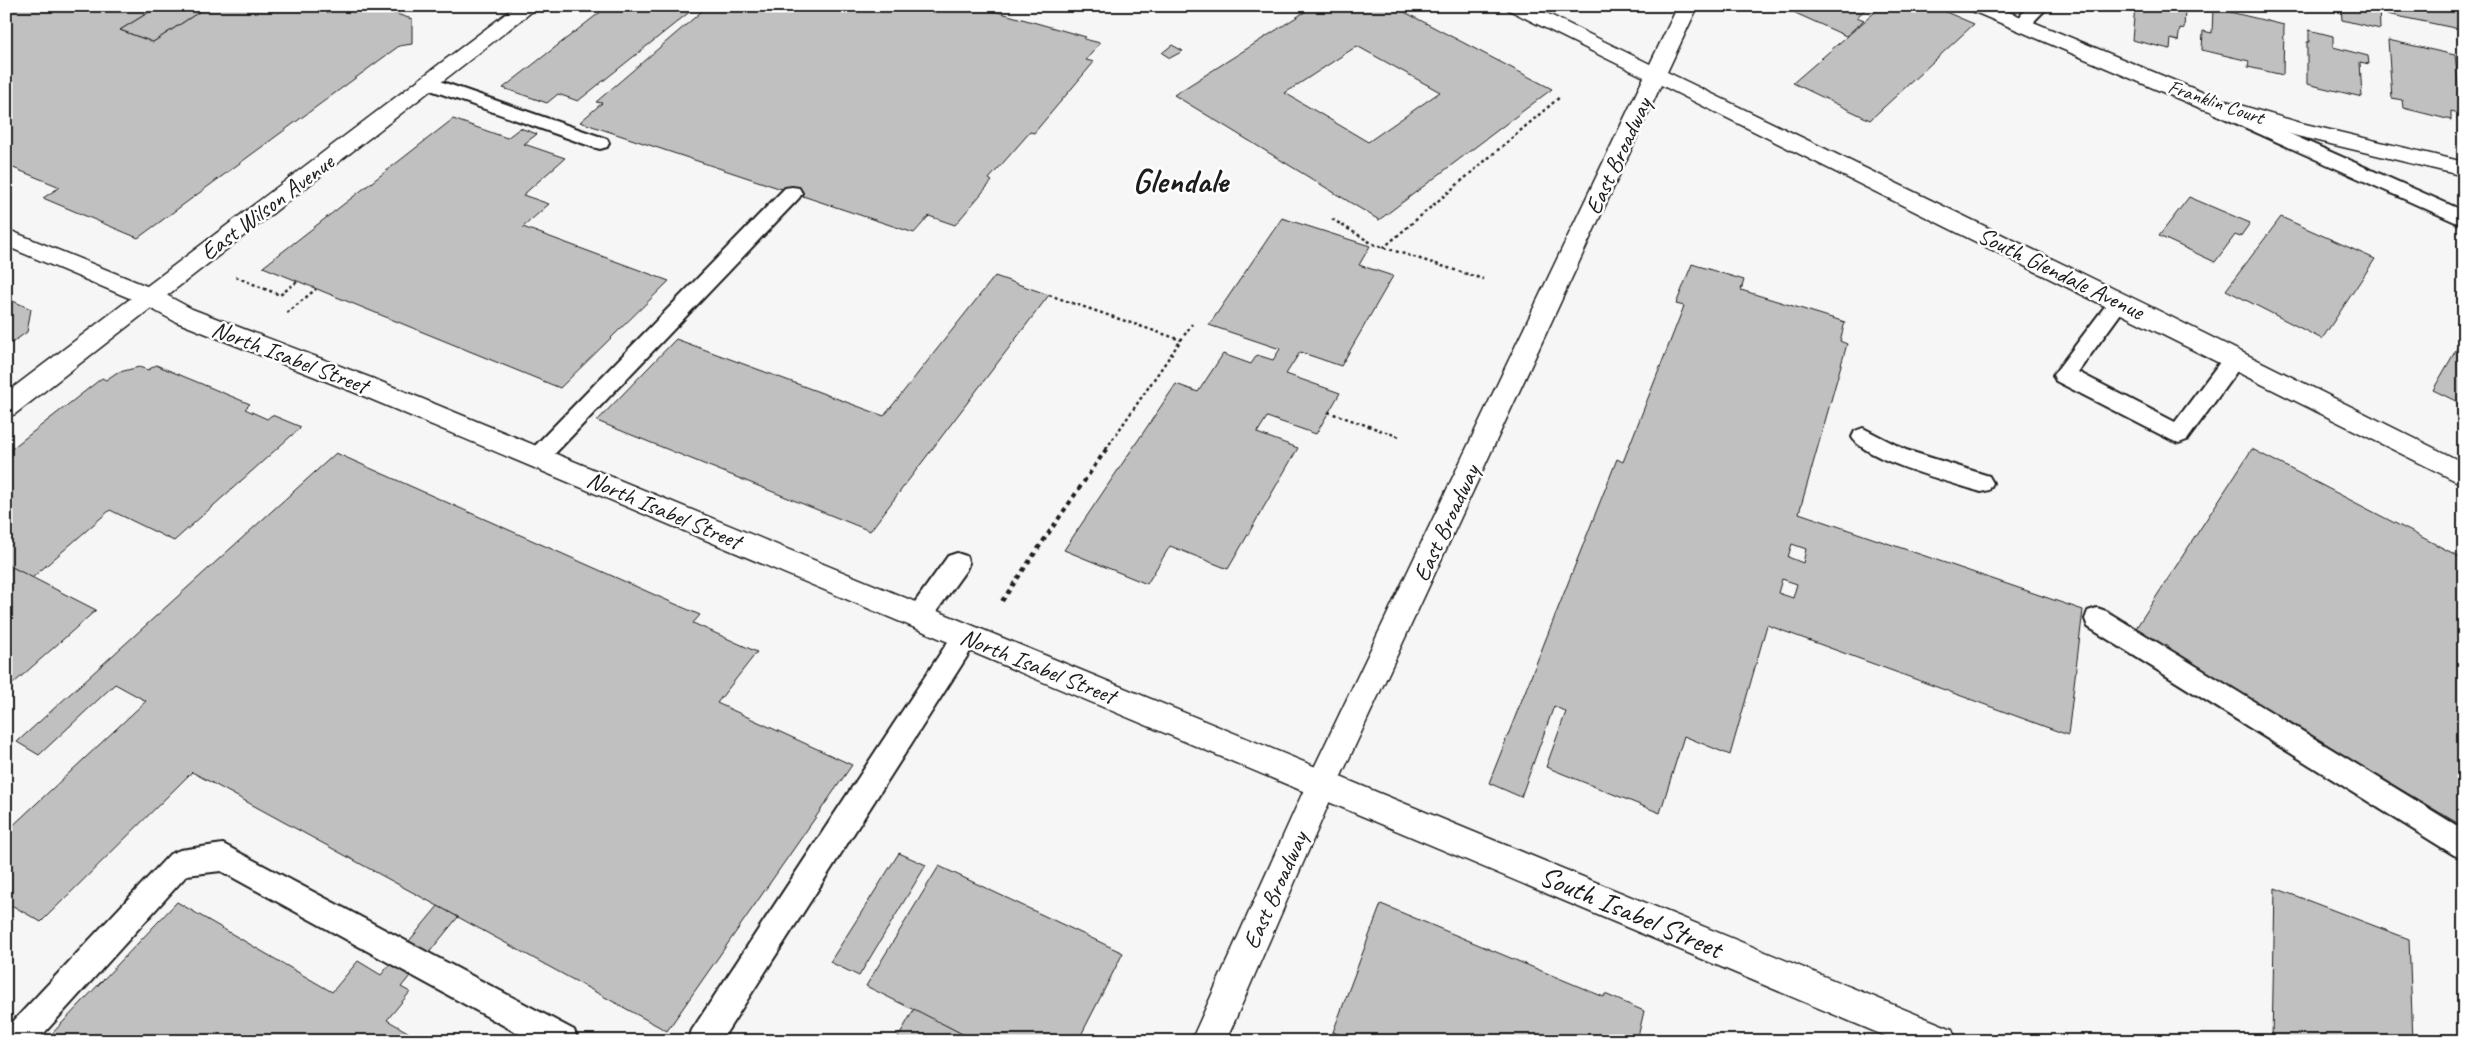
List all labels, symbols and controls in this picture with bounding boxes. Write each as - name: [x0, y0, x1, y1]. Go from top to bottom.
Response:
- street label: Franklin Court: [2165, 74, 2269, 131]
- street label: East Broadway: [1578, 91, 1659, 219]
- street label: East Wilson Avenue: [194, 146, 341, 267]
- district label: Glendale: [1132, 159, 1230, 202]
- street label: South Glendale Avenue: [1973, 220, 2151, 327]
- street label: North Isabel Street: [208, 314, 375, 402]
- street label: East Broadway: [1406, 458, 1487, 586]
- street label: North Isabel Street: [582, 464, 748, 557]
- street label: North Isabel Street: [956, 621, 1123, 712]
- street label: East Broadway: [1236, 825, 1315, 953]
- street label: South Isabel Street: [1534, 857, 1730, 968]

